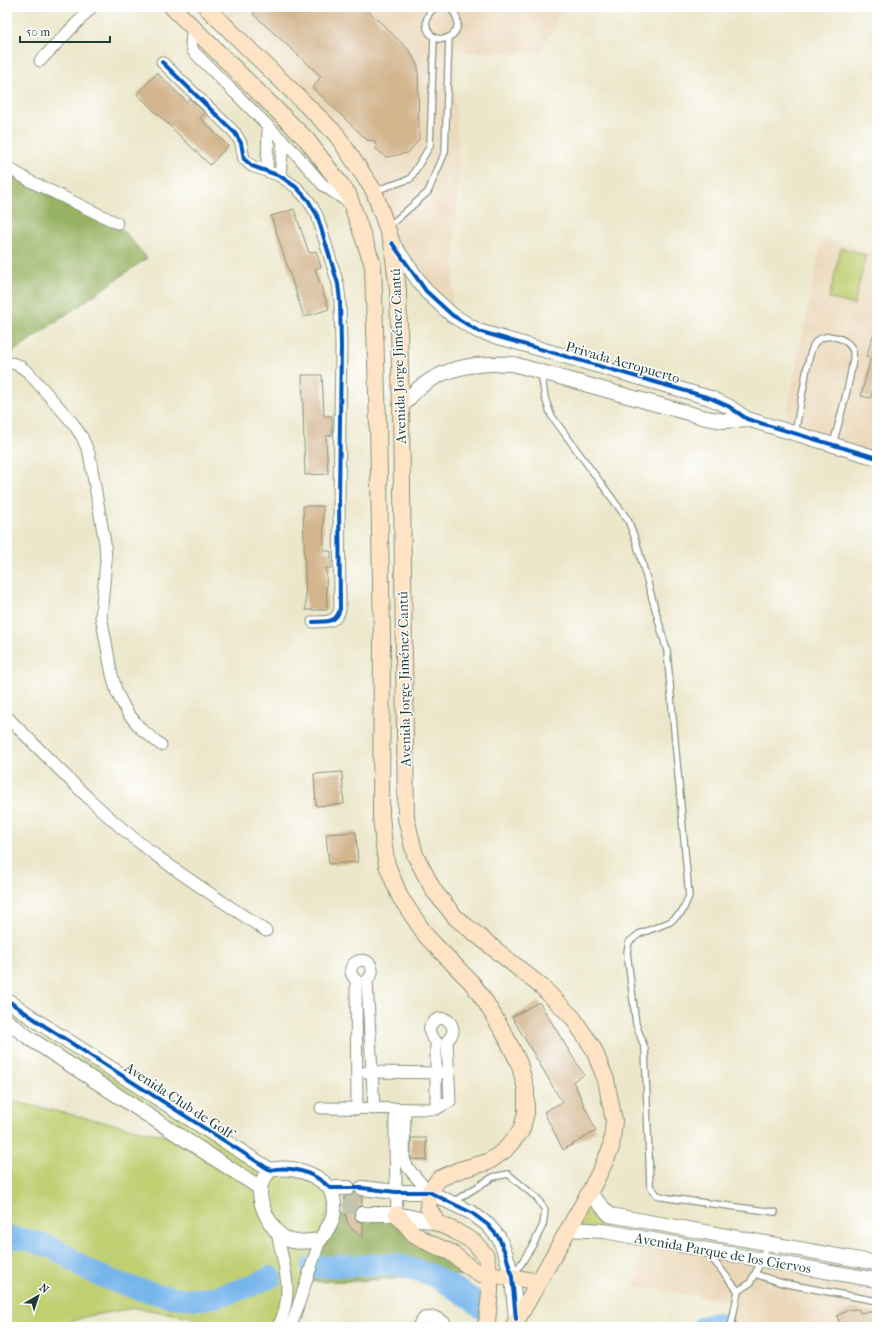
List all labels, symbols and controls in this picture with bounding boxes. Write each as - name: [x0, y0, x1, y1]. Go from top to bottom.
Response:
- scale bar: [20, 18, 110, 44]
- text: 50 m: [26, 25, 50, 39]
- street label: Avenida Jorge Jiménez Cantú: [387, 268, 410, 445]
- street label: Privada Aeropuerto: [564, 338, 682, 387]
- street label: Avenida Jorge Jiménez Cantú: [394, 591, 415, 768]
- street label: Avenida Club de Golf: [120, 1058, 239, 1144]
- street label: Avenida Parque de los Ciervos: [632, 1229, 813, 1277]
- north arrow: [18, 1276, 58, 1316]
- text: N: [37, 1281, 52, 1297]

